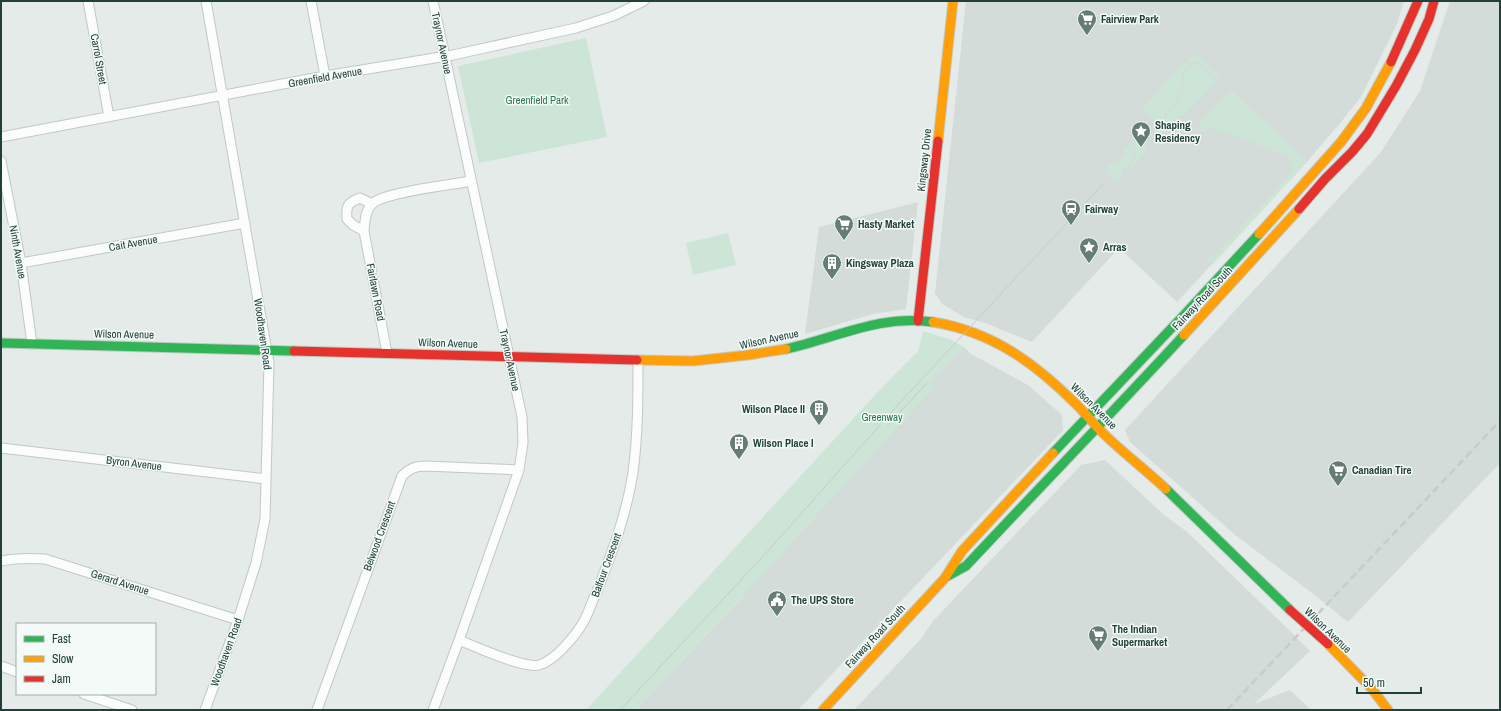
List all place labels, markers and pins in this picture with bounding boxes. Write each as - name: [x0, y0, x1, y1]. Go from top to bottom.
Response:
- supermarket icon: Fairview Park: [1076, 8, 1098, 36]
- place label: Fairview Park: [1101, 12, 1160, 26]
- place label: Shaping Residency: [1155, 118, 1200, 145]
- place icon: Shaping Residency: [1130, 120, 1152, 148]
- station icon: Fairway: [1060, 198, 1082, 226]
- place label: Fairway: [1085, 202, 1118, 216]
- supermarket icon: Hasty Market: [833, 213, 855, 241]
- place label: Hasty Market: [858, 217, 914, 231]
- place icon: Arras: [1078, 236, 1100, 264]
- place label: Arras: [1103, 240, 1127, 254]
- building icon: Kingsway Plaza: [821, 252, 843, 280]
- place label: Kingsway Plaza: [846, 256, 914, 270]
- building icon: Wilson Place II: [808, 398, 830, 426]
- place label: Wilson Place II: [742, 402, 805, 416]
- building icon: Wilson Place I: [728, 432, 750, 460]
- place label: Wilson Place I: [753, 436, 814, 450]
- supermarket icon: Canadian Tire: [1327, 459, 1349, 487]
- place label: Canadian Tire: [1352, 463, 1412, 477]
- public building icon: The UPS Store: [766, 589, 788, 617]
- place label: The UPS Store: [791, 593, 854, 607]
- place label: The Indian Supermarket: [1112, 622, 1167, 649]
- supermarket icon: The Indian Supermarket: [1087, 624, 1109, 652]

